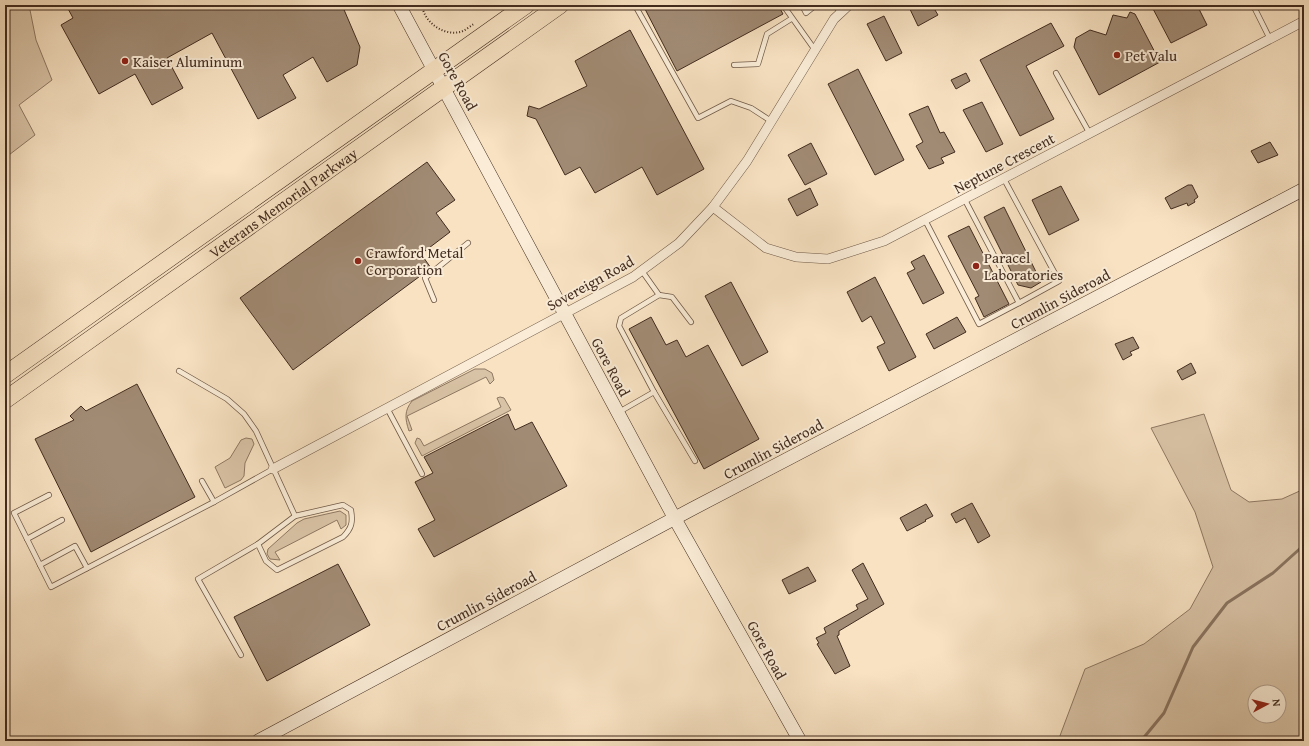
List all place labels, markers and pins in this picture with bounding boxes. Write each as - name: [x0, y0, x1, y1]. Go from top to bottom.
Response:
- place label: Pet Valu: [1125, 45, 1178, 66]
- marker: Pet Valu: [1112, 50, 1122, 60]
- place label: Kaiser Aluminum: [133, 51, 243, 72]
- marker: Kaiser Aluminum: [120, 56, 130, 66]
- place label: Crawford Metal Corporation: [366, 242, 463, 280]
- place label: Paracel Laboratories: [984, 247, 1063, 285]
- marker: Crawford Metal Corporation: [353, 256, 363, 266]
- marker: Paracel Laboratories: [971, 261, 981, 271]

